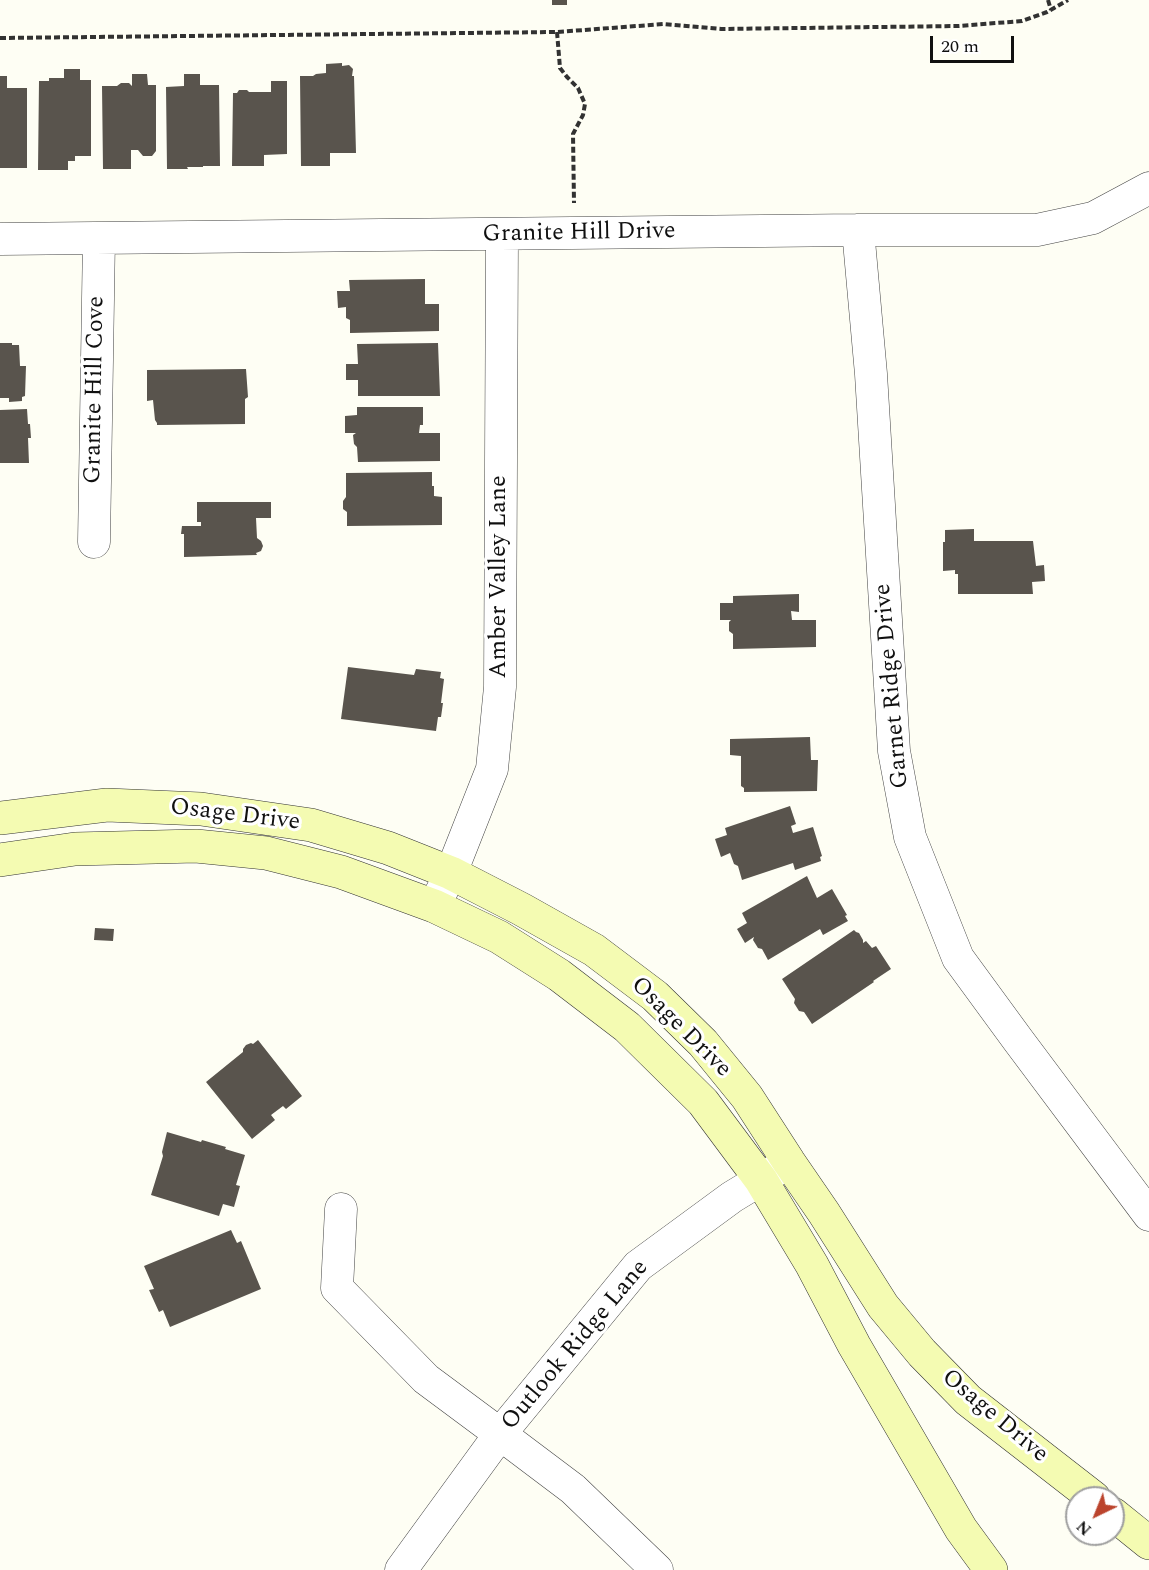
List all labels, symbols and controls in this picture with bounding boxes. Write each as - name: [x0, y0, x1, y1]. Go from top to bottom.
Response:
- scale bar: [933, 24, 1017, 62]
- text: 20 m: [941, 33, 979, 60]
- street label: Granite Hill Drive: [482, 218, 676, 250]
- street label: Granite Hill Cove: [80, 296, 112, 484]
- street label: Amber Valley Lane: [486, 475, 514, 679]
- street label: Garnet Ridge Drive: [870, 582, 916, 790]
- street label: Osage Drive: [168, 794, 302, 838]
- street label: Osage Drive: [624, 972, 736, 1084]
- street label: Outlook Ridge Lane: [496, 1255, 656, 1437]
- street label: Osage Drive: [935, 1364, 1053, 1470]
- north arrow: [1065, 1486, 1125, 1546]
- text: N: [1071, 1514, 1097, 1541]

